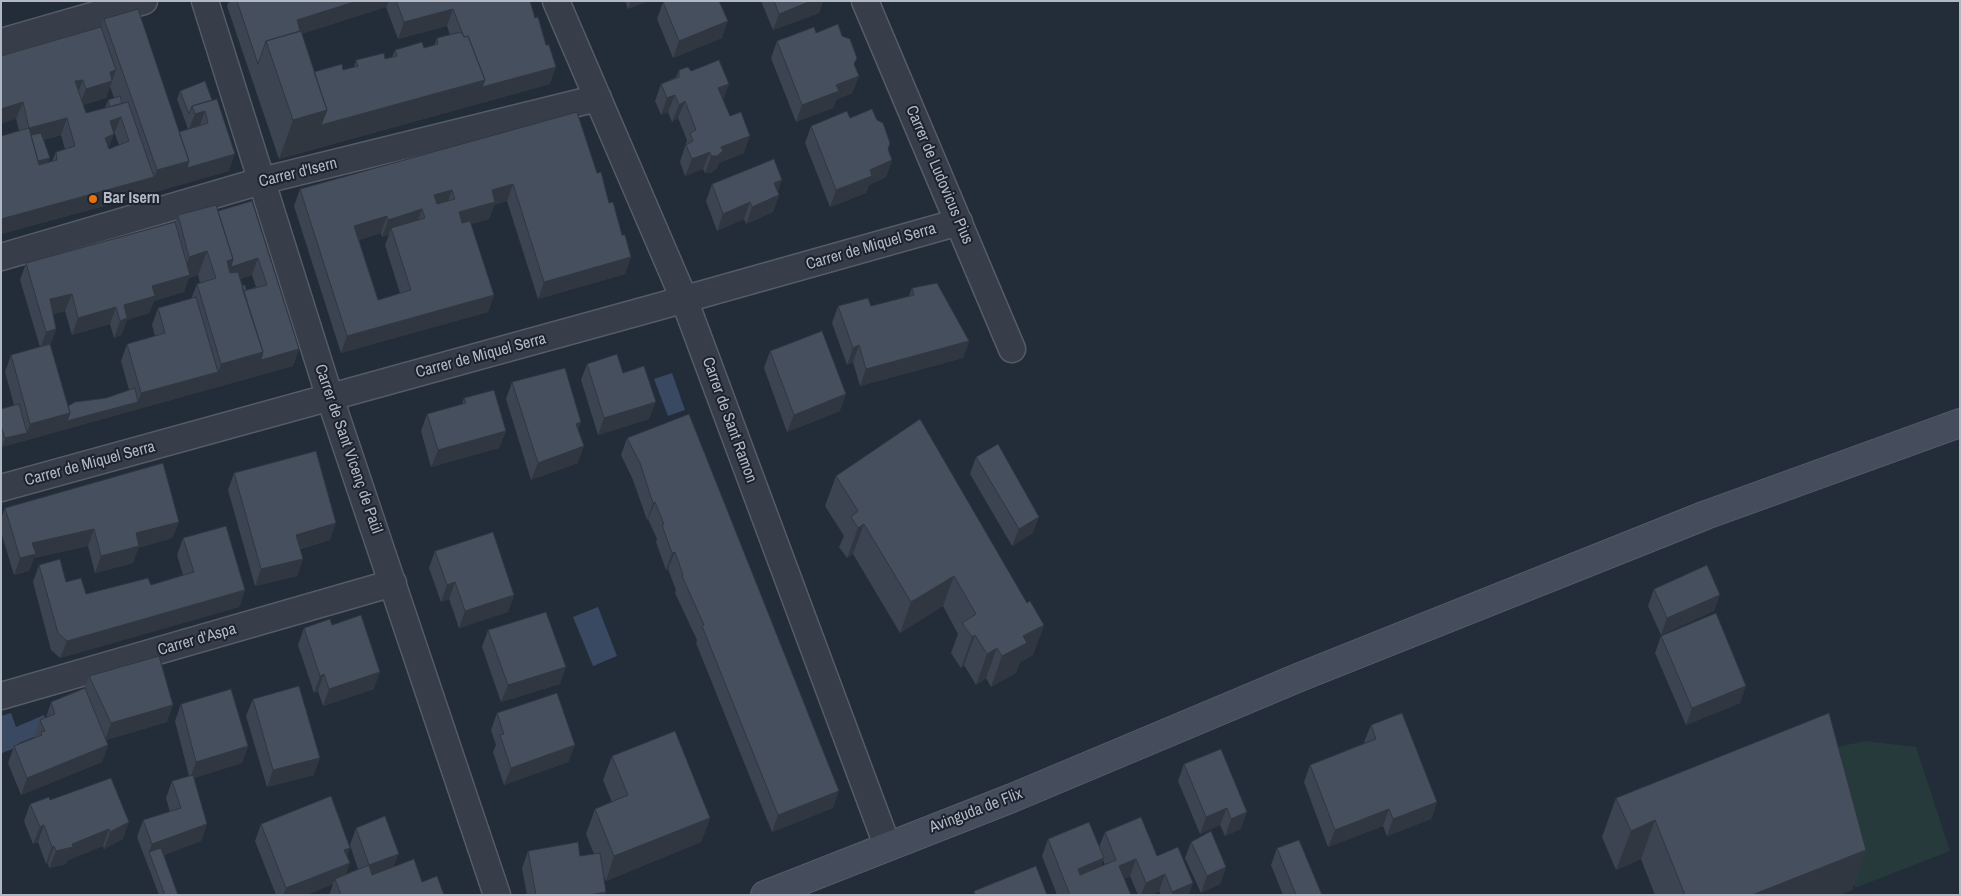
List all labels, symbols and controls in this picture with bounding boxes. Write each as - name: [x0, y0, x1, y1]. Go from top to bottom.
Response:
- street label: Carrer de Ludovicus Pius: [901, 103, 977, 247]
- street label: Carrer d'Isern: [257, 154, 339, 192]
- place label: Bar Isern: [103, 189, 160, 209]
- marker: Bar Isern: [87, 193, 99, 205]
- street label: Carrer de Miquel Serra: [804, 219, 938, 275]
- street label: Carrer de Miquel Serra: [414, 329, 548, 383]
- street label: Carrer de Sant Ramon: [697, 355, 761, 485]
- street label: Carrer de Sant Vicenç de Paül: [310, 362, 386, 536]
- street label: Carrer de Miquel Serra: [23, 437, 157, 491]
- street label: Carrer d'Aspa: [156, 620, 238, 660]
- street label: Avinguda de Flix: [927, 784, 1025, 838]

